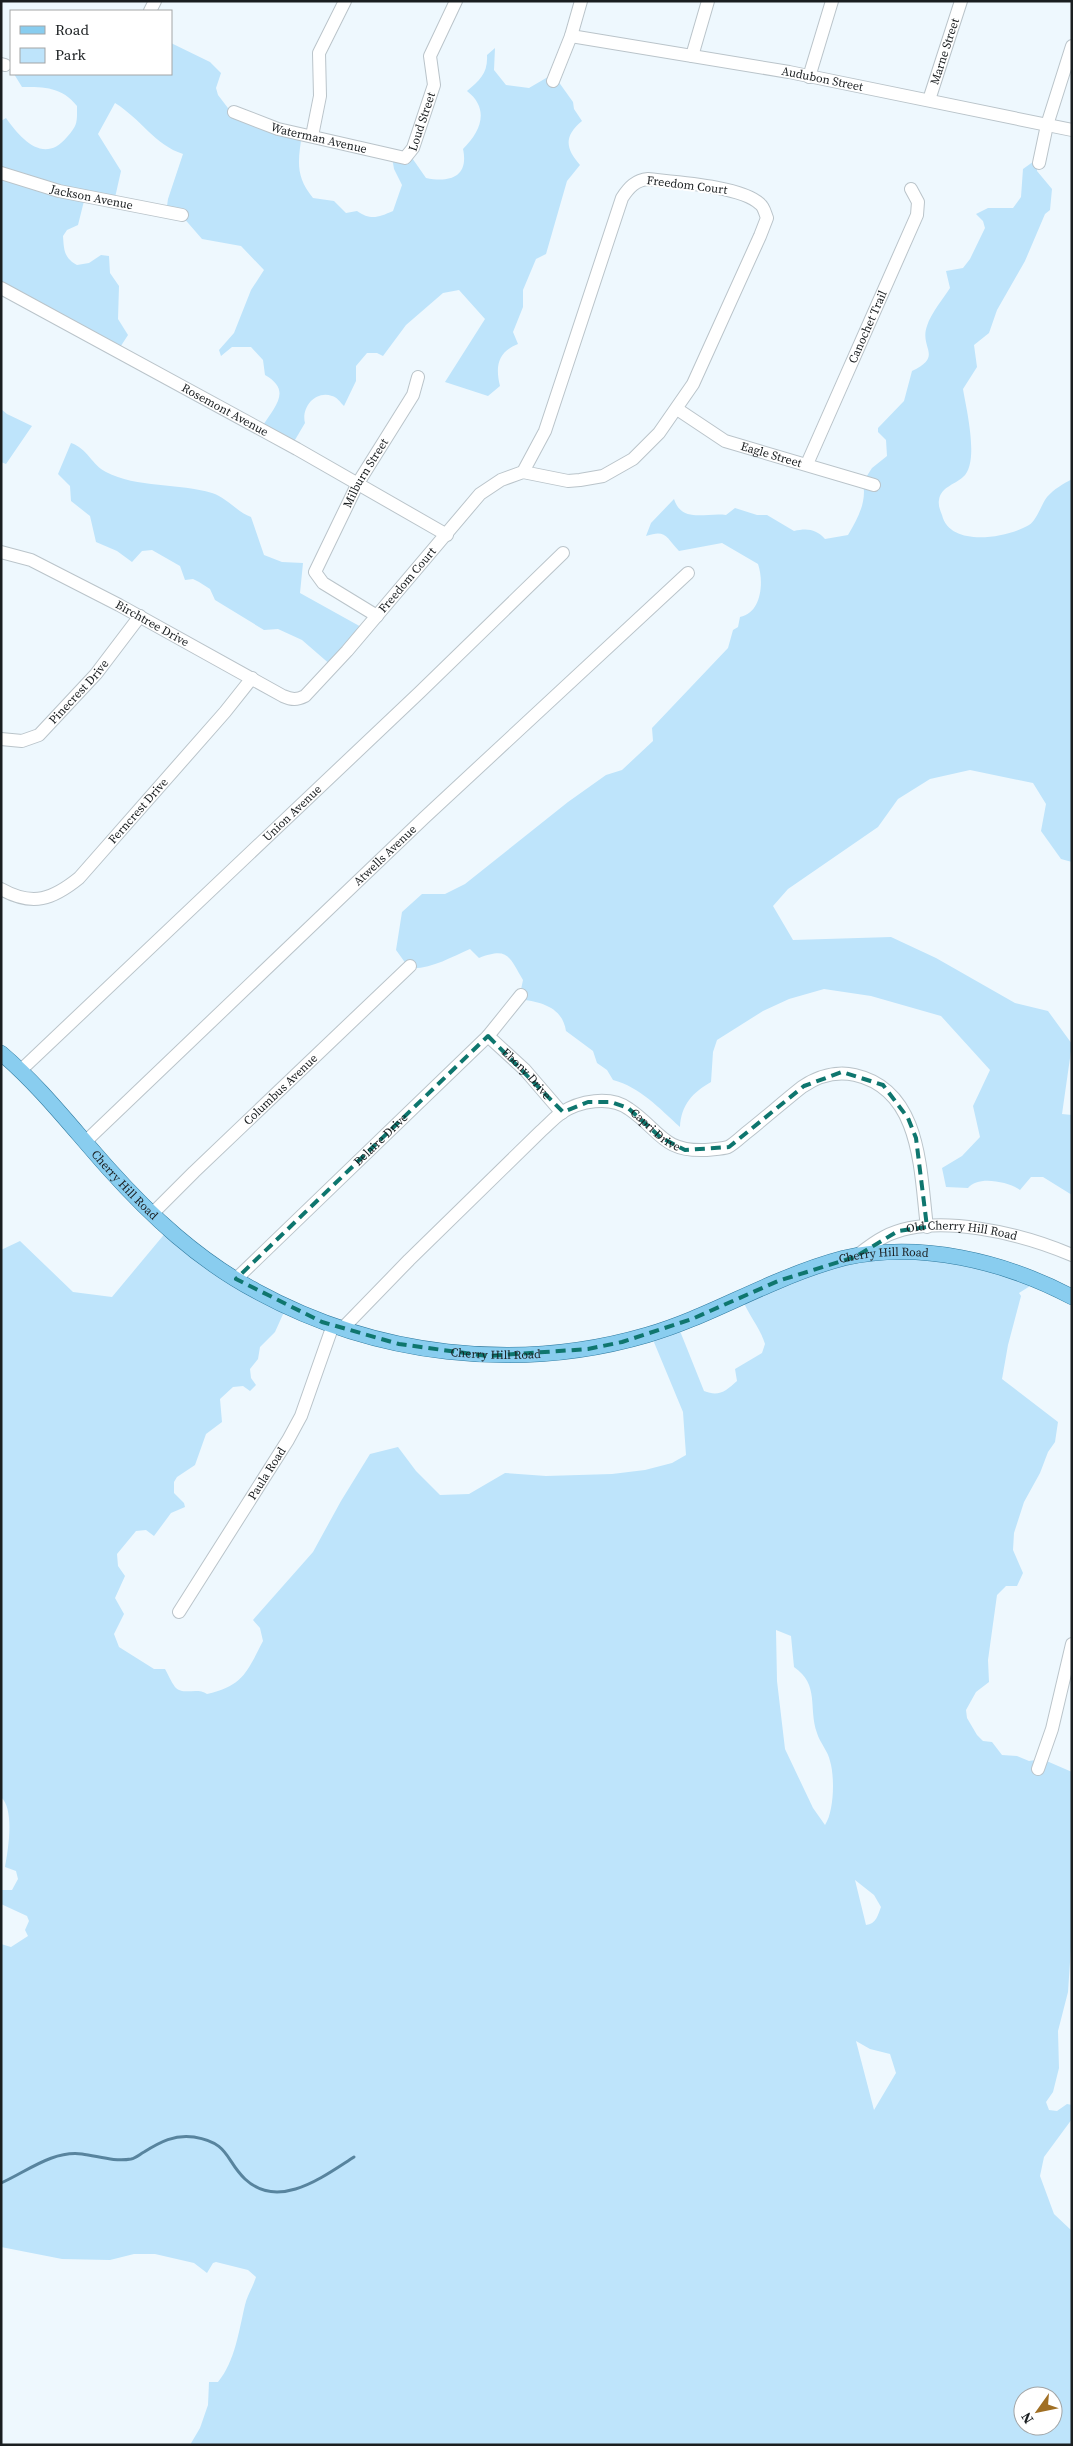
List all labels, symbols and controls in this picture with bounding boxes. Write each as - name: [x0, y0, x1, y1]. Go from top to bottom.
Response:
- legend: [10, 10, 172, 75]
- street label: Marne Street: [926, 16, 963, 87]
- text: Road: [55, 19, 89, 40]
- text: Park: [55, 44, 87, 65]
- street label: Audubon Street: [780, 63, 865, 95]
- street label: Loud Street: [405, 90, 439, 153]
- street label: Waterman Avenue: [268, 119, 368, 157]
- street label: Freedom Court: [646, 172, 728, 198]
- street label: Jackson Avenue: [47, 181, 134, 213]
- street label: Canochet Trail: [845, 287, 891, 366]
- street label: Rosemont Avenue: [179, 380, 271, 440]
- street label: Milburn Street: [339, 435, 392, 511]
- street label: Eagle Street: [739, 438, 804, 471]
- street label: Freedom Court: [375, 544, 440, 616]
- street label: Birchtree Drive: [113, 597, 192, 650]
- street label: Pinecrest Drive: [45, 656, 112, 727]
- street label: Ferncrest Drive: [105, 774, 172, 847]
- street label: Union Avenue: [259, 781, 325, 845]
- street label: Atwells Avenue: [350, 821, 420, 889]
- street label: Ebony Drive: [498, 1044, 555, 1103]
- street label: Columbus Avenue: [240, 1050, 321, 1129]
- street label: Capri Drive: [627, 1105, 683, 1155]
- street label: Belaire Drive: [350, 1110, 411, 1169]
- street label: Cherry Hill Road: [88, 1147, 162, 1223]
- street label: Old Cherry Hill Road: [905, 1217, 1019, 1244]
- street label: Cherry Hill Road: [837, 1244, 930, 1267]
- street label: Cherry Hill Road: [450, 1344, 541, 1363]
- street label: Paula Road: [244, 1444, 290, 1503]
- north arrow: [1013, 2386, 1063, 2436]
- text: N: [1016, 2408, 1038, 2428]

